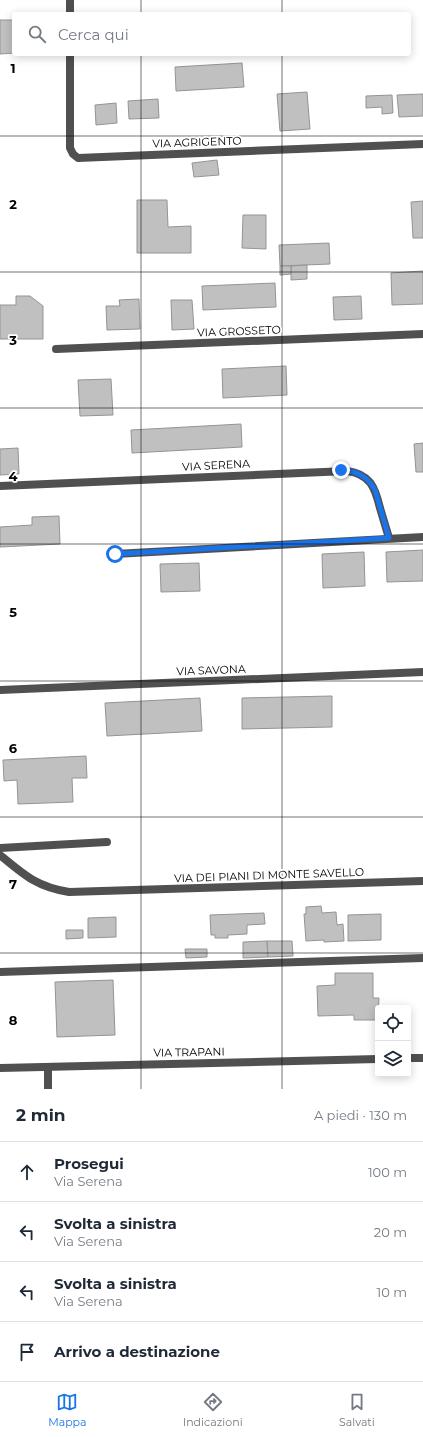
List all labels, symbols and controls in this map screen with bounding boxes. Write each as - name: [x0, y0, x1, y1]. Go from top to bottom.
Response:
- search box: [12, 12, 411, 56]
- icon: search: [26, 23, 48, 45]
- text: Cerca qui: [58, 25, 129, 44]
- text: 1: [10, 60, 16, 76]
- street label: VIA AGRIGENTO: [152, 133, 242, 151]
- text: 2: [9, 196, 17, 212]
- street label: VIA GROSSETO: [197, 323, 281, 339]
- text: 3: [8, 332, 17, 348]
- street label: VIA SERENA: [182, 456, 250, 474]
- route end: [332, 461, 350, 479]
- text: 4: [9, 468, 18, 484]
- route start: [106, 545, 124, 563]
- text: 5: [9, 604, 17, 620]
- street label: VIA SAVONA: [176, 662, 246, 678]
- text: 6: [9, 740, 18, 756]
- street label: VIA DEI PIANI DI MONTE SAVELLO: [174, 865, 364, 885]
- text: 7: [9, 876, 17, 892]
- map controls: [375, 1005, 411, 1077]
- button: locate: [375, 1005, 411, 1041]
- text: 8: [9, 1012, 18, 1028]
- button: layers: [375, 1041, 411, 1077]
- street label: VIA TRAPANI: [153, 1044, 225, 1060]
- text: 2 min: [16, 1105, 66, 1125]
- text: A piedi · 130 m: [314, 1107, 407, 1123]
- text: Prosegui: [54, 1154, 124, 1173]
- icon: ahead: [16, 1161, 38, 1183]
- text: 100 m: [368, 1164, 407, 1180]
- text: Via Serena: [54, 1173, 123, 1189]
- text: Svolta a sinistra: [54, 1214, 177, 1233]
- icon: left: [16, 1221, 38, 1243]
- text: 20 m: [374, 1224, 407, 1240]
- text: Via Serena: [54, 1233, 123, 1249]
- text: Svolta a sinistra: [54, 1274, 177, 1293]
- icon: left: [16, 1281, 38, 1303]
- text: 10 m: [377, 1284, 407, 1300]
- text: Via Serena: [54, 1293, 123, 1309]
- icon: arrive: [16, 1341, 38, 1363]
- text: Arrivo a destinazione: [54, 1342, 220, 1361]
- tab: Mappa: [48, 1391, 87, 1429]
- tab: Indicazioni: [183, 1391, 243, 1429]
- tab: Salvati: [339, 1391, 375, 1429]

